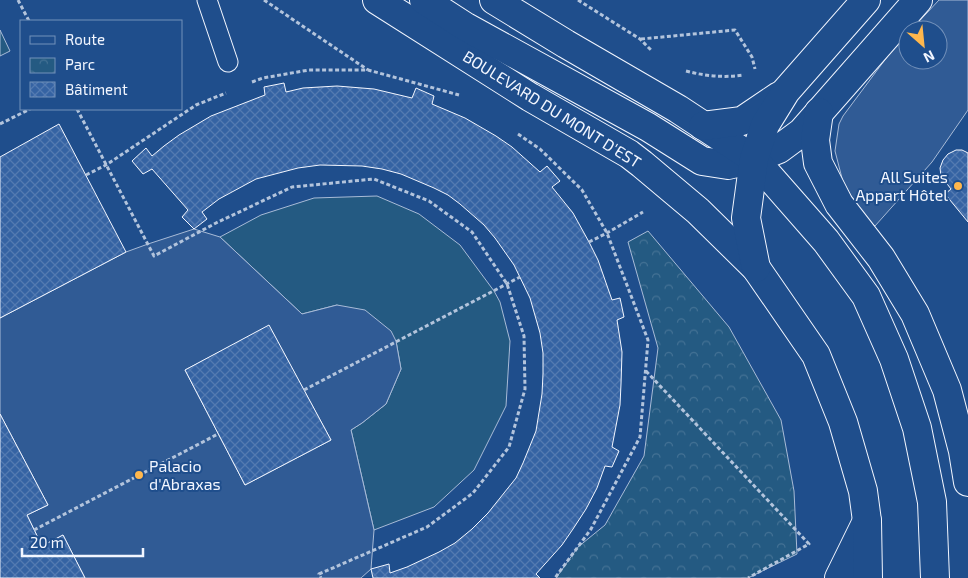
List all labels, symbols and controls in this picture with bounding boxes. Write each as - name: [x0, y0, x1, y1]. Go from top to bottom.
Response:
- legend: [20, 20, 182, 110]
- north arrow: [898, 20, 948, 70]
- text: Route: [65, 30, 105, 48]
- street label: BOULEVARD DU MONT D'EST: [460, 46, 645, 171]
- text: N: [921, 47, 937, 67]
- text: Parc: [65, 55, 95, 73]
- text: Bâtiment: [65, 80, 128, 98]
- place label: All Suites Appart Hôtel: [855, 167, 948, 204]
- marker: All Suites Appart Hôtel: [952, 180, 964, 192]
- place label: Palacio d'Abraxas: [149, 456, 221, 493]
- marker: Palacio d'Abraxas: [133, 469, 145, 481]
- scale bar: [22, 526, 144, 558]
- text: 20 m: [30, 533, 64, 551]

